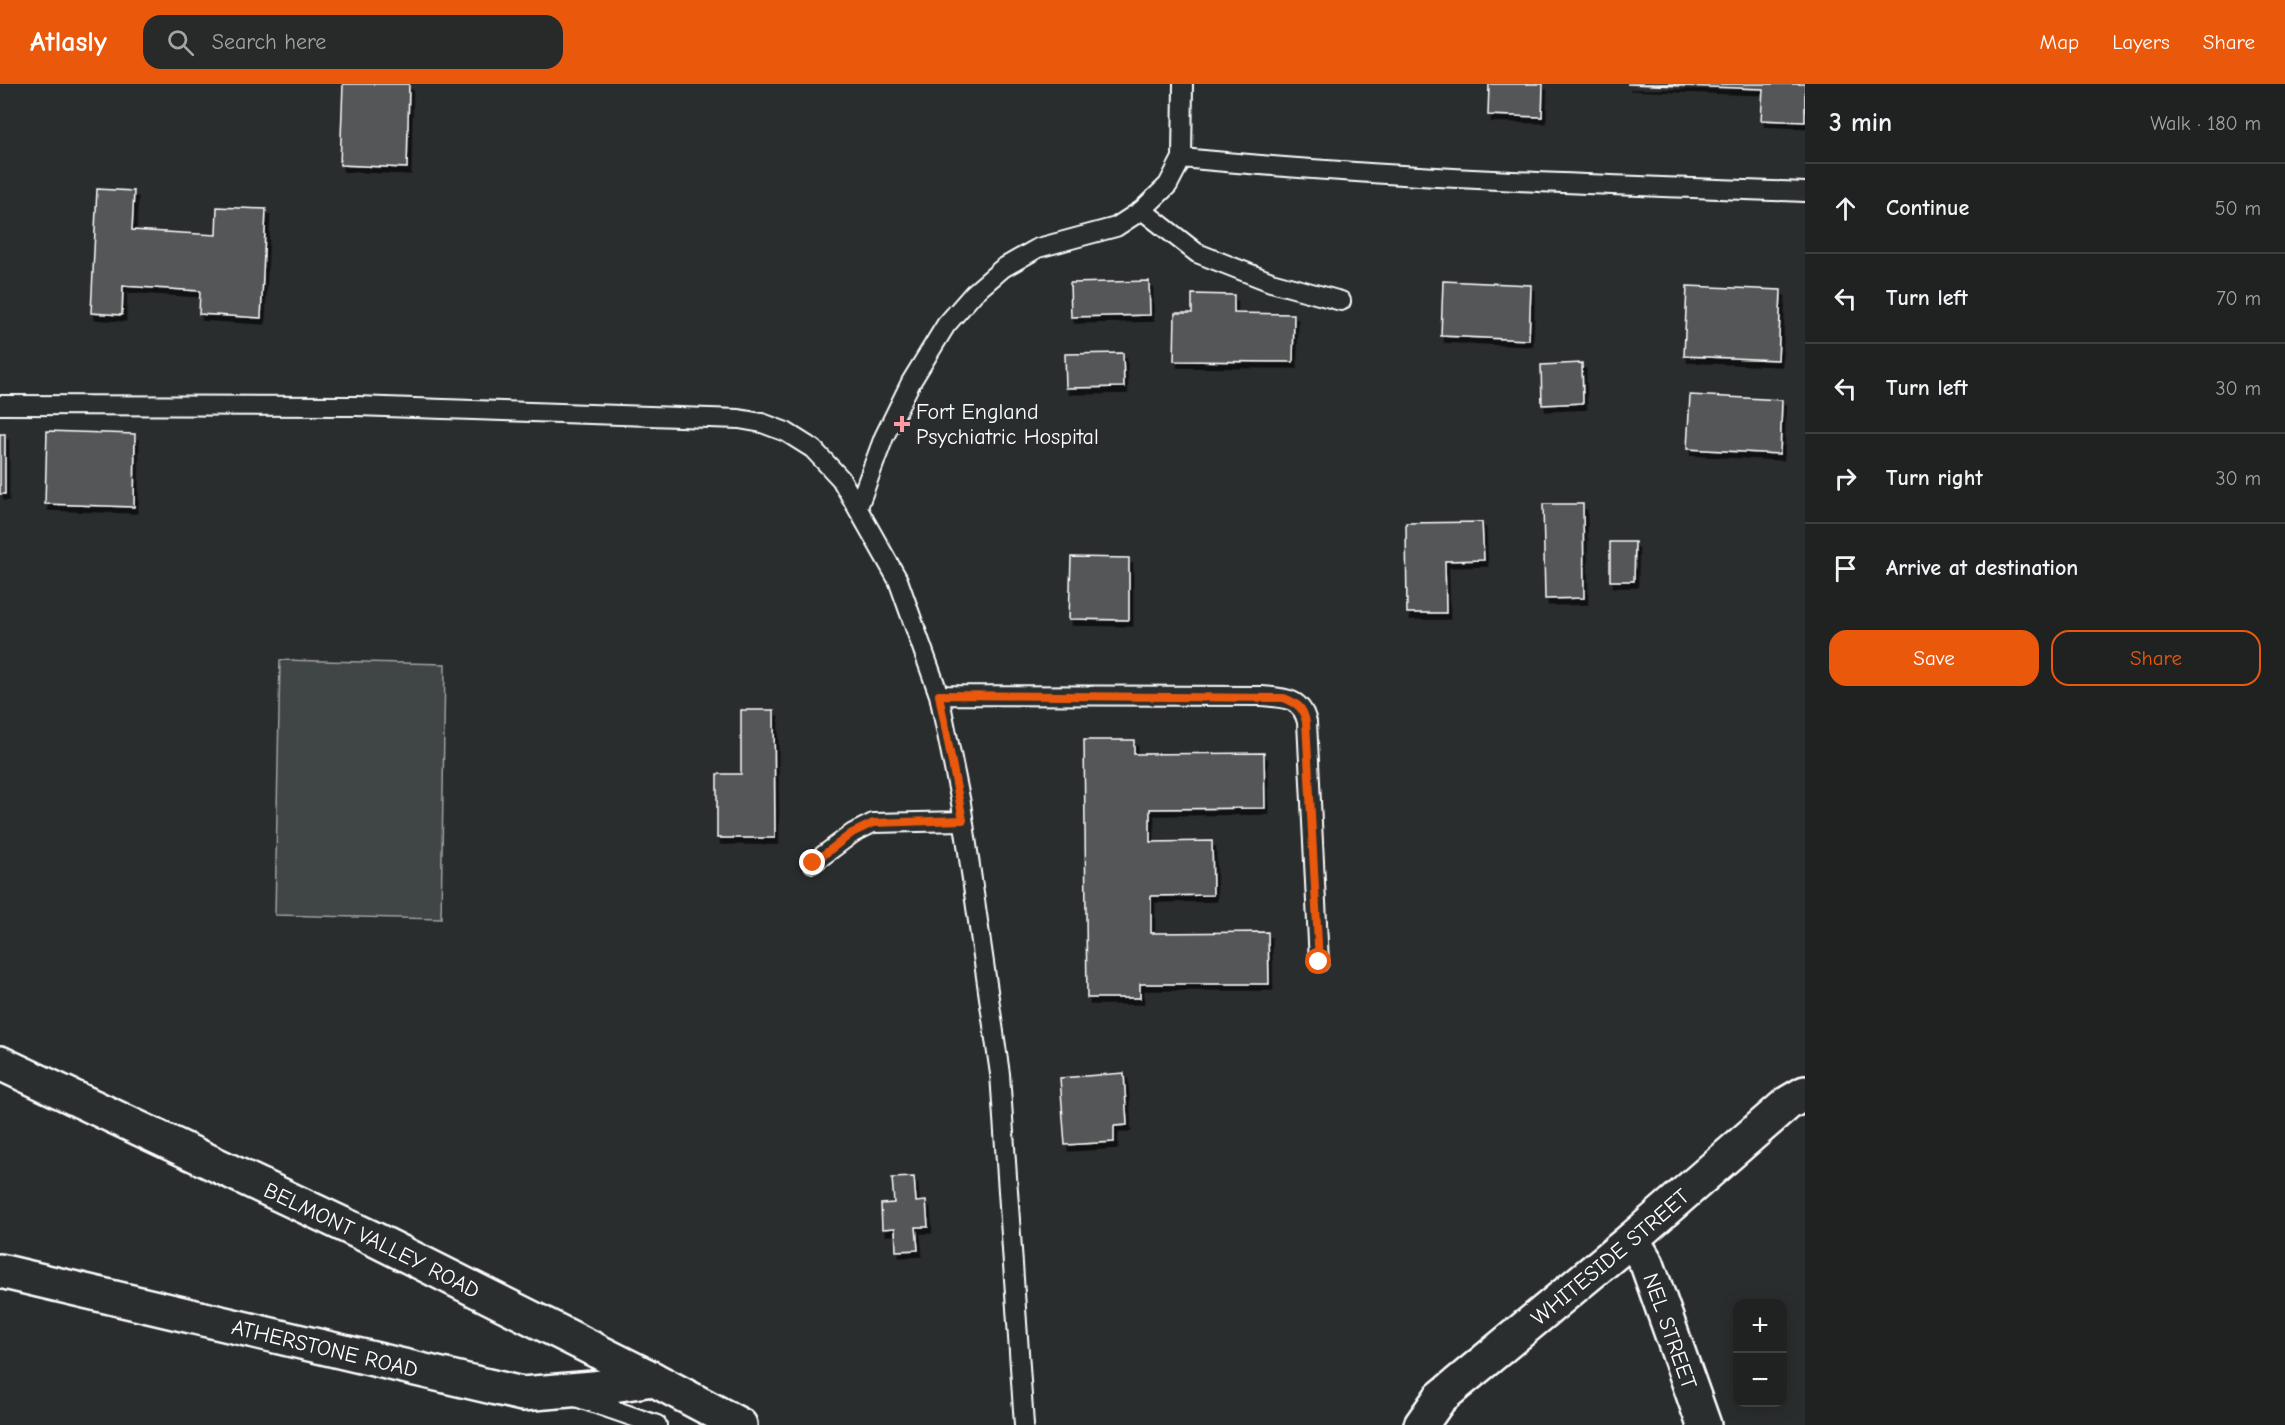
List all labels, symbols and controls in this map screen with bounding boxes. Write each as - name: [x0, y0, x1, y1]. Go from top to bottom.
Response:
- search box: [143, 15, 563, 69]
- text: Atlasly: [30, 26, 107, 58]
- icon: search: [164, 26, 197, 59]
- text: Search here: [212, 29, 326, 55]
- text: Map: [2040, 30, 2079, 54]
- text: Layers: [2112, 30, 2170, 54]
- text: Share: [2203, 30, 2255, 54]
- text: 3 min: [1829, 108, 1892, 138]
- text: Walk · 180 m: [2150, 112, 2261, 135]
- icon: ahead: [1829, 192, 1862, 225]
- text: Continue: [1886, 195, 1969, 221]
- text: 50 m: [2215, 197, 2261, 220]
- icon: left: [1829, 282, 1862, 315]
- text: Turn left: [1886, 285, 1968, 311]
- text: 70 m: [2216, 287, 2261, 310]
- icon: left: [1829, 372, 1862, 405]
- text: Turn left: [1886, 375, 1968, 401]
- text: 30 m: [2215, 377, 2261, 400]
- place label: Fort England Psychiatric Hospital: [916, 399, 1099, 450]
- marker: Fort England Psychiatric Hospital: [893, 415, 911, 433]
- icon: right: [1829, 462, 1862, 495]
- text: Turn right: [1886, 465, 1983, 491]
- text: 30 m: [2215, 467, 2261, 490]
- icon: arrive: [1829, 552, 1862, 585]
- text: Arrive at destination: [1886, 555, 2078, 581]
- button: Save: [1829, 630, 2039, 686]
- button: Share: [2051, 630, 2261, 686]
- route end: [799, 849, 825, 875]
- route start: [1305, 948, 1331, 974]
- street label: BELMONT VALLEY ROAD: [260, 1177, 484, 1304]
- street label: WHITESIDE STREET: [1526, 1183, 1695, 1331]
- street label: NEL STREET: [1637, 1270, 1702, 1393]
- map controls: [1733, 1299, 1787, 1407]
- button: +: [1733, 1299, 1787, 1353]
- street label: ATHERSTONE ROAD: [229, 1314, 421, 1383]
- button: −: [1733, 1353, 1787, 1407]

